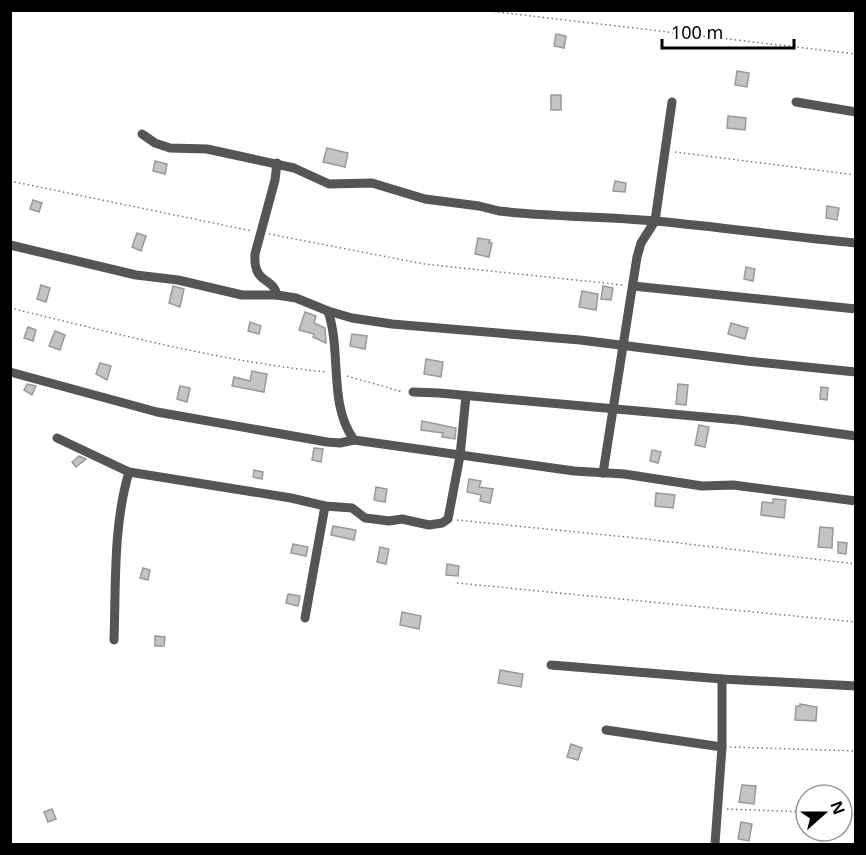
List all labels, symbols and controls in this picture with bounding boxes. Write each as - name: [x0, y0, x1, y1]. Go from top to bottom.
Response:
- scale bar: [662, 12, 794, 50]
- text: 100 m: [671, 20, 723, 44]
- north arrow: [794, 783, 854, 843]
- text: N: [825, 798, 851, 818]

